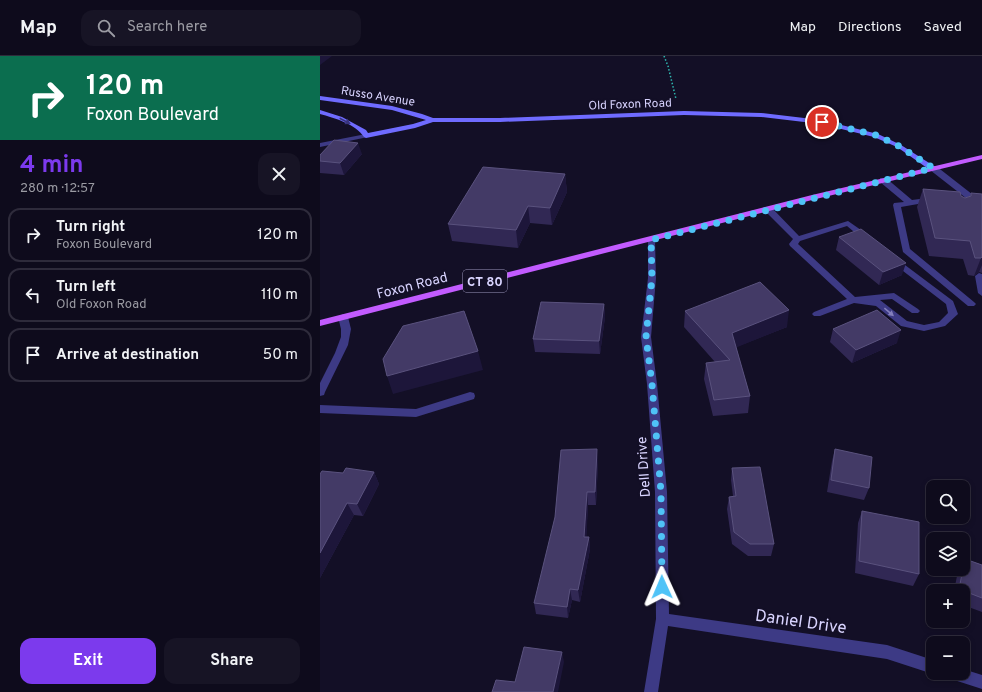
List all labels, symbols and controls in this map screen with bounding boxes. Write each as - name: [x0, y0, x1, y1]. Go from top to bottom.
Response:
- search box: [81, 10, 361, 46]
- text: Map: [20, 16, 57, 40]
- icon: search: [95, 17, 117, 39]
- text: Search here: [127, 18, 207, 37]
- text: Map: [790, 19, 816, 36]
- text: Directions: [838, 19, 902, 36]
- text: Saved: [924, 19, 962, 36]
- text: 120 m: [86, 69, 164, 105]
- icon: right: [20, 72, 72, 124]
- street label: Russo Avenue: [340, 83, 416, 111]
- street label: Old Foxon Road: [588, 96, 672, 114]
- text: Foxon Boulevard: [86, 104, 219, 127]
- pin: [805, 105, 839, 139]
- icon: arrive: [811, 111, 833, 133]
- one-way arrow: [339, 118, 351, 124]
- text: 4 min: [20, 151, 83, 181]
- button: close: [258, 153, 300, 195]
- text: 280 m · 12:57: [20, 181, 95, 197]
- text: Turn right: [56, 218, 125, 237]
- icon: right: [22, 224, 44, 246]
- text: 120 m: [257, 226, 298, 245]
- text: Foxon Boulevard: [56, 237, 152, 253]
- street label: Foxon Road: [375, 269, 450, 303]
- road number: CT 80: [463, 270, 507, 292]
- text: Turn left: [56, 278, 116, 297]
- icon: left: [22, 284, 44, 306]
- text: 110 m: [261, 286, 298, 305]
- text: Old Foxon Road: [56, 297, 147, 313]
- one-way arrow: [883, 307, 894, 316]
- icon: arrive: [22, 344, 44, 366]
- text: Arrive at destination: [56, 346, 199, 365]
- text: 50 m: [263, 346, 298, 365]
- street label: Dell Drive: [634, 436, 655, 498]
- map controls: [926, 480, 970, 680]
- button: search: [926, 480, 970, 524]
- button: layers: [926, 532, 970, 576]
- position arrow: [641, 566, 683, 608]
- button: +: [926, 584, 970, 628]
- street label: Daniel Drive: [754, 606, 848, 640]
- button: −: [926, 636, 970, 680]
- button: Exit: [20, 638, 156, 684]
- button: Share: [164, 638, 300, 684]

